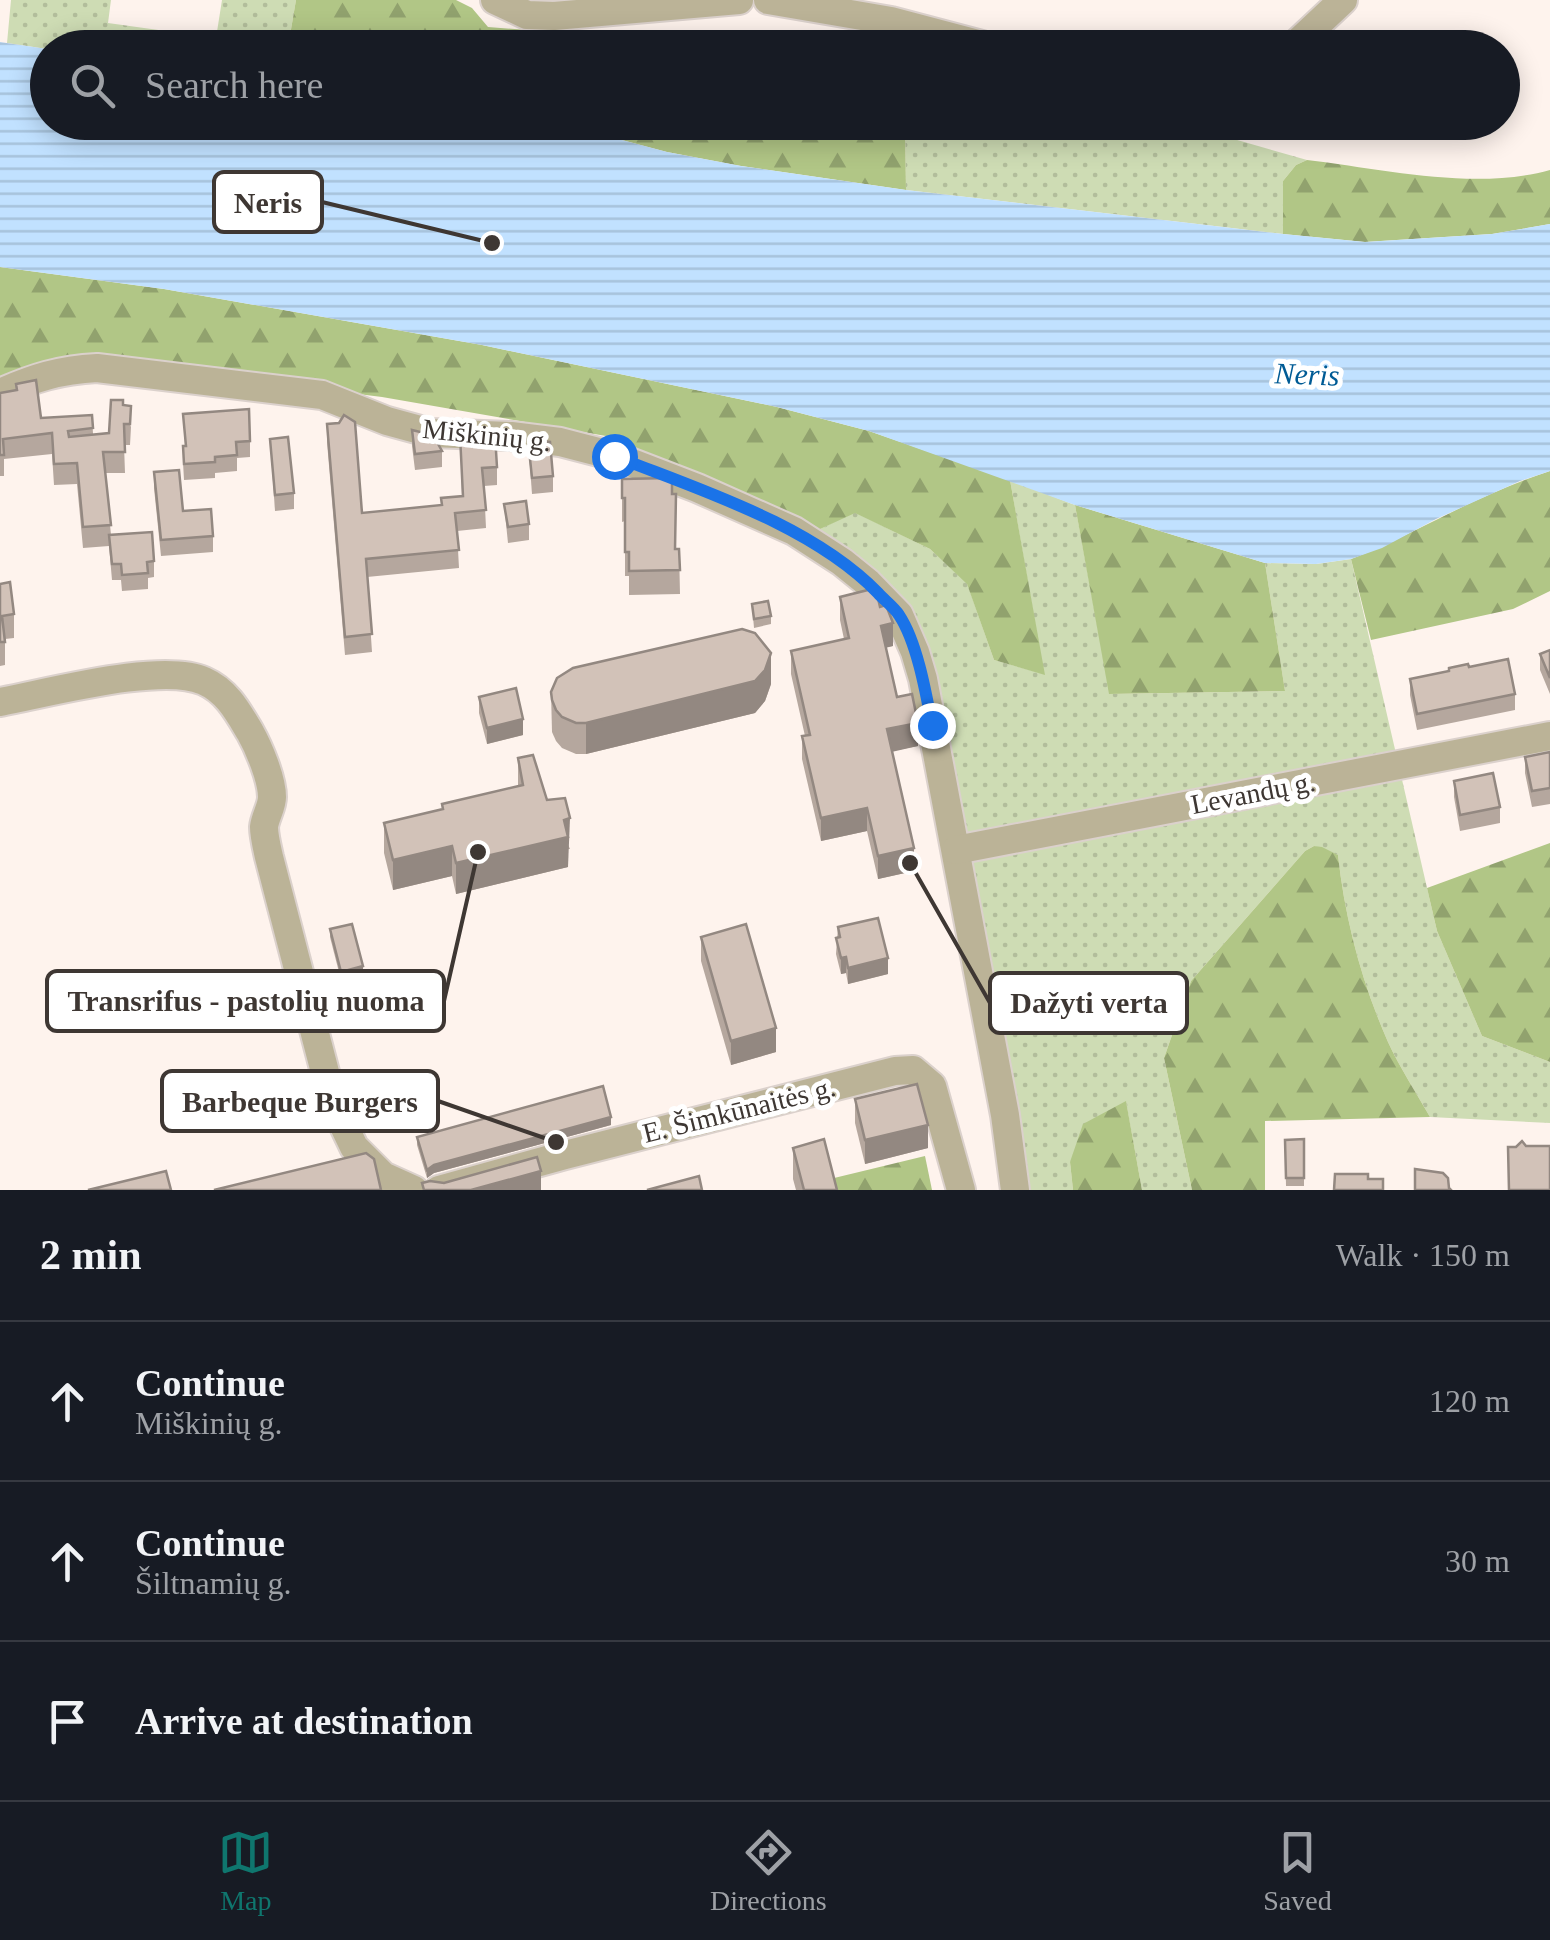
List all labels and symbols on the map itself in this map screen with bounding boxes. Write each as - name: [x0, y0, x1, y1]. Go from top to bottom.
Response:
- callout: Neris: [214, 172, 322, 232]
- text: Neris: [234, 186, 302, 219]
- water label: Neris: [1273, 356, 1340, 392]
- street label: Miškinių g.: [421, 413, 553, 457]
- route start: [592, 434, 638, 480]
- route end: [910, 703, 956, 749]
- street label: Levandų g.: [1188, 766, 1318, 820]
- callout: Transrifus - pastolių nuoma: [47, 971, 444, 1031]
- callout: Dažyti verta: [990, 973, 1187, 1033]
- text: Transrifus - pastolių nuoma: [67, 984, 425, 1017]
- text: Dažyti verta: [1010, 986, 1168, 1019]
- callout: Barbeque Burgers: [162, 1071, 438, 1131]
- street label: E. Šimkūnaitės g.: [639, 1071, 839, 1149]
- text: Barbeque Burgers: [182, 1085, 418, 1118]

